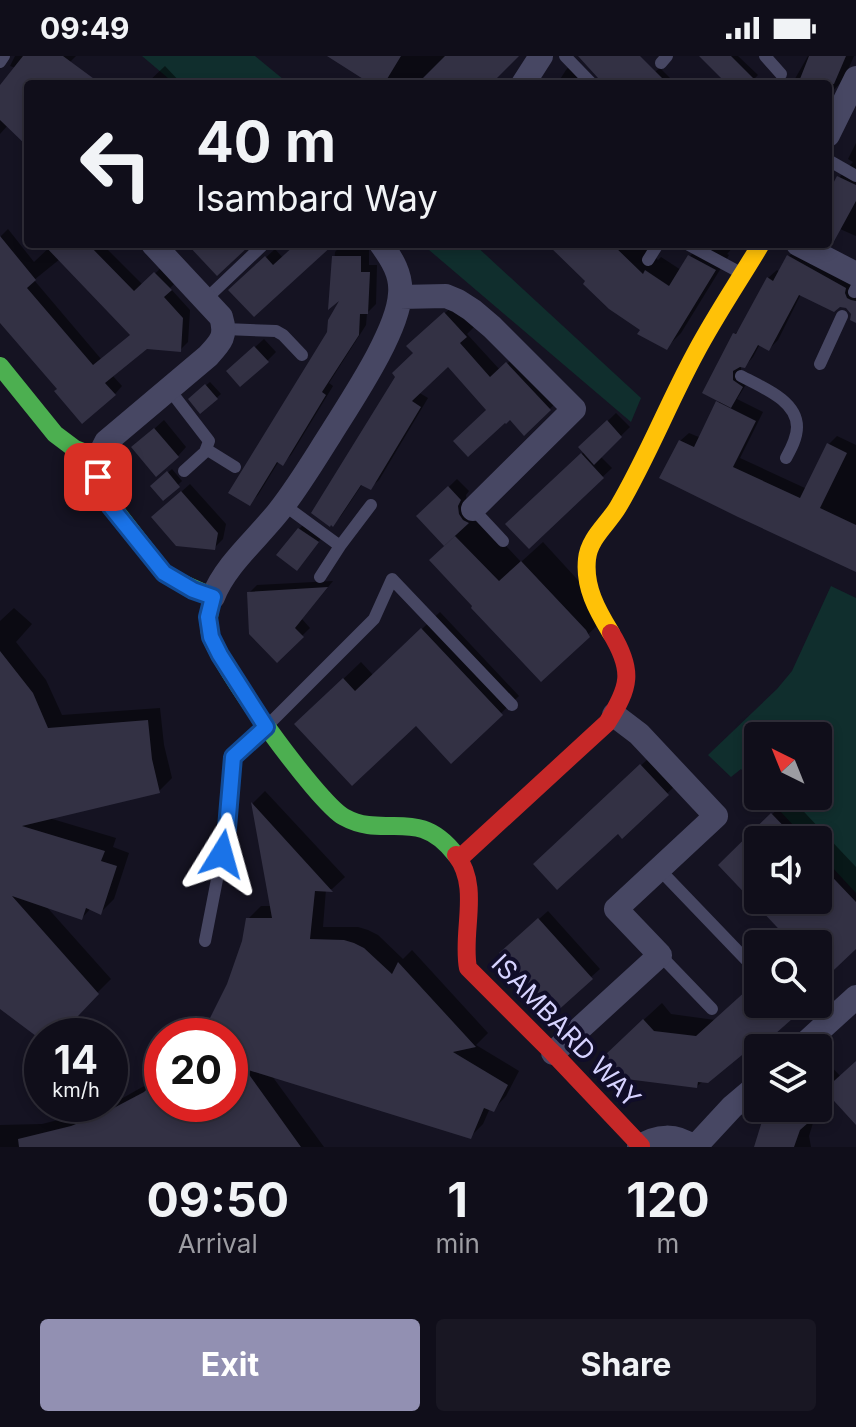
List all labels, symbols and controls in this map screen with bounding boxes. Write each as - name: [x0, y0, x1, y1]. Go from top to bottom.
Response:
- text: 09:49: [40, 10, 130, 46]
- text: 40 m: [196, 108, 336, 176]
- icon: left: [64, 112, 168, 216]
- text: Isambard Way: [196, 176, 438, 220]
- pin: [64, 443, 132, 511]
- icon: arrive: [76, 455, 120, 499]
- north arrow: [744, 722, 832, 810]
- map controls: [744, 722, 832, 1122]
- position arrow: [180, 812, 264, 896]
- button: sound: [744, 826, 832, 914]
- button: search: [744, 930, 832, 1018]
- street label: ISAMBARD WAY: [486, 948, 647, 1114]
- speed limit sign: 20: [144, 1018, 248, 1122]
- button: layers: [744, 1034, 832, 1122]
- text: 14: [54, 1035, 98, 1084]
- text: km/h: [52, 1078, 100, 1102]
- text: 09:50: [146, 1170, 289, 1229]
- text: 1: [447, 1170, 468, 1229]
- text: 120: [626, 1170, 710, 1229]
- text: Arrival: [178, 1228, 258, 1259]
- text: min: [435, 1228, 480, 1259]
- text: m: [657, 1228, 679, 1259]
- button: Exit: [40, 1319, 420, 1411]
- button: Share: [436, 1319, 816, 1411]

